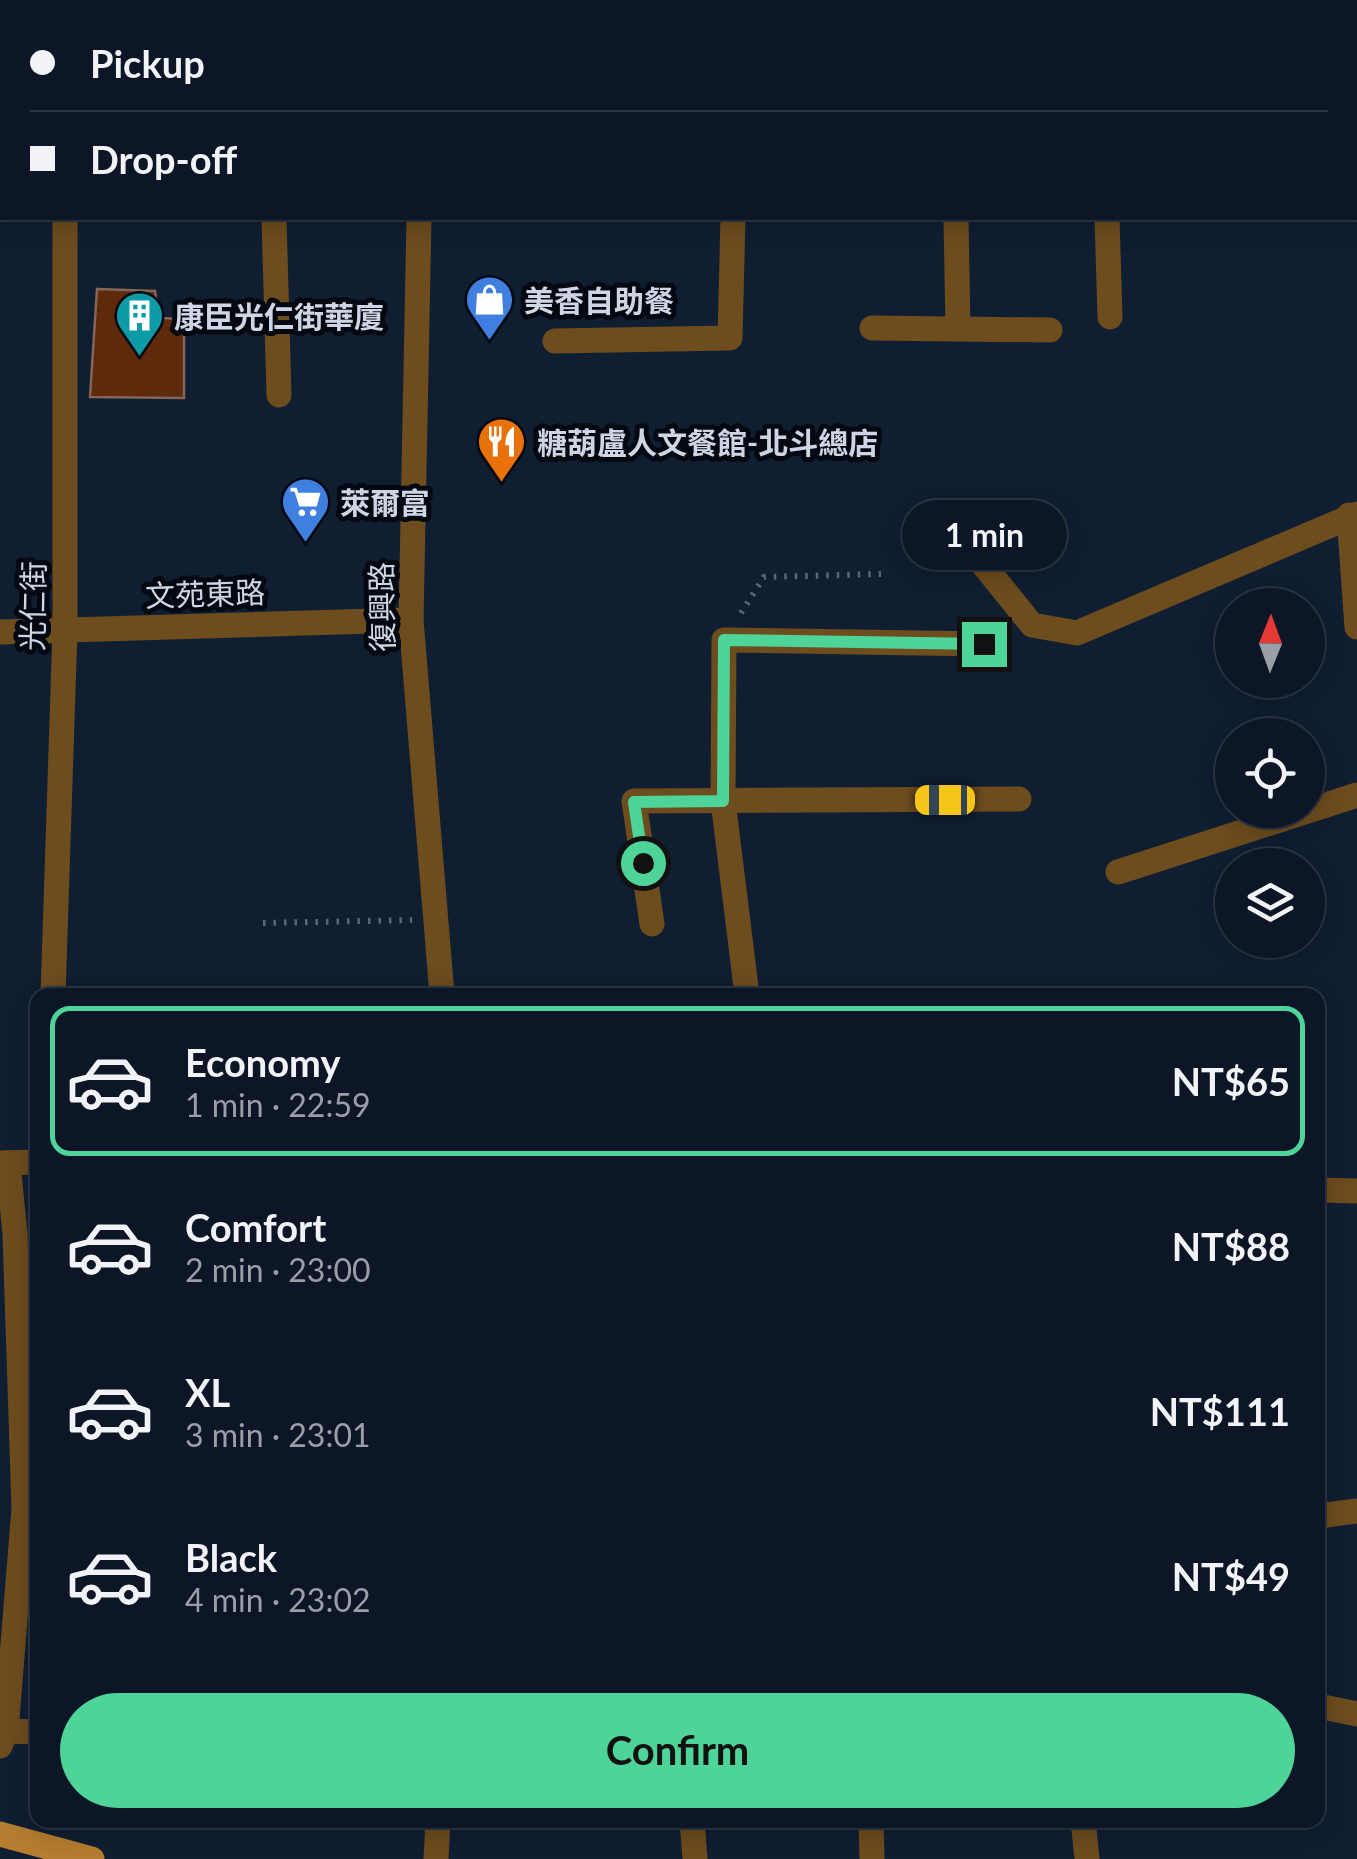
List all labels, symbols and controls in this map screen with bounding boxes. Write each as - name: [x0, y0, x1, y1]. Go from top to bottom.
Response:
- text: Pickup: [90, 40, 205, 86]
- text: Drop-off: [90, 136, 237, 182]
- shop icon: 美香自助餐: [463, 274, 515, 342]
- place label: 美香自助餐: [524, 282, 674, 318]
- building icon: 康臣光仁街華廈: [113, 290, 165, 358]
- place label: 康臣光仁街華廈: [174, 298, 384, 334]
- restaurant icon: 糖葫盧人文餐館-北斗總店: [476, 416, 528, 484]
- place label: 糖葫盧人文餐館-北斗總店: [537, 424, 878, 460]
- supermarket icon: 萊爾富: [279, 476, 331, 544]
- place label: 萊爾富: [340, 484, 430, 520]
- callout: 1 min: [902, 499, 1066, 569]
- text: 1 min: [945, 515, 1024, 554]
- street label: 光仁街: [13, 561, 51, 651]
- street label: 復興路: [362, 562, 400, 652]
- street label: 文苑東路: [144, 573, 266, 613]
- north arrow: [1215, 588, 1325, 698]
- map controls: [1215, 588, 1325, 958]
- route end: [962, 622, 1007, 667]
- button: locate: [1215, 718, 1325, 828]
- car: [915, 785, 975, 815]
- route start: [621, 841, 666, 886]
- button: layers: [1215, 848, 1325, 958]
- icon: car: [65, 1036, 155, 1126]
- text: Economy: [185, 1039, 340, 1085]
- text: NT$65: [1172, 1058, 1290, 1104]
- text: 1 min · 22:59: [185, 1085, 371, 1124]
- icon: car: [65, 1201, 155, 1291]
- text: Comfort: [185, 1204, 326, 1250]
- text: NT$88: [1172, 1223, 1290, 1269]
- text: 2 min · 23:00: [185, 1250, 371, 1289]
- icon: car: [65, 1366, 155, 1456]
- text: XL: [185, 1369, 230, 1415]
- text: NT$111: [1150, 1388, 1290, 1434]
- text: 3 min · 23:01: [185, 1415, 371, 1454]
- icon: car: [65, 1531, 155, 1621]
- text: Black: [185, 1534, 277, 1580]
- text: NT$49: [1172, 1553, 1290, 1599]
- text: 4 min · 23:02: [185, 1580, 371, 1619]
- button: Confirm: [60, 1693, 1295, 1808]

